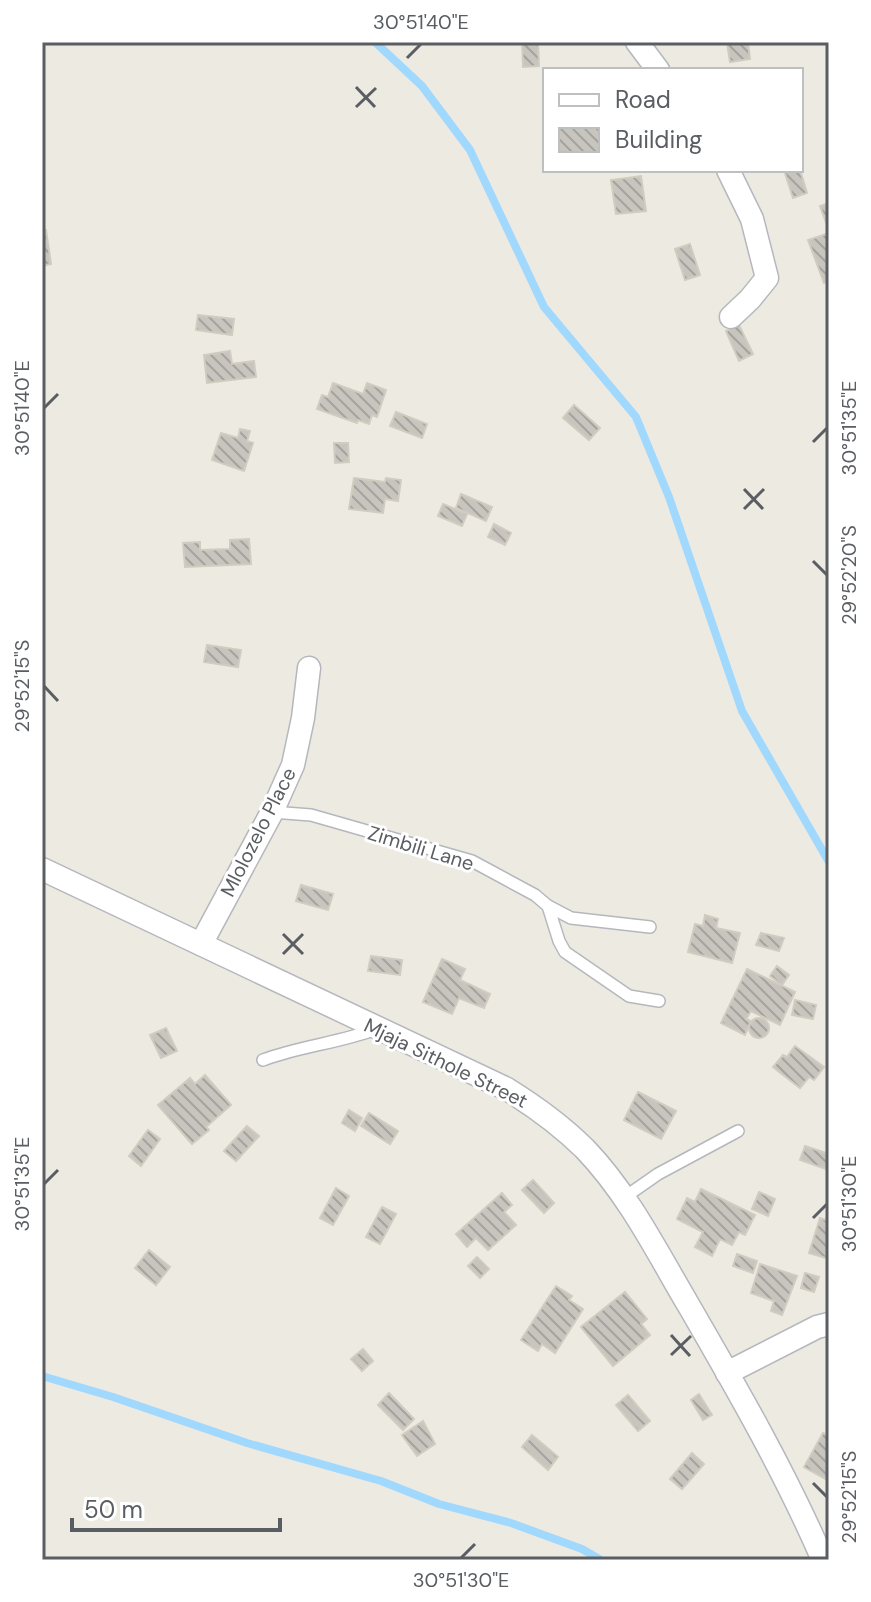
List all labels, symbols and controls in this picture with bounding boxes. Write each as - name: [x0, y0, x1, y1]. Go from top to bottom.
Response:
- text: 30°51'40"E: [373, 9, 469, 35]
- legend: [543, 68, 803, 172]
- text: Road: [615, 84, 671, 115]
- text: Building: [615, 124, 702, 155]
- text: 30°51'40"E: [9, 360, 35, 456]
- text: 30°51'35"E: [836, 381, 862, 475]
- text: 29°52'20"S: [836, 525, 862, 625]
- text: 29°52'15"S: [9, 640, 35, 732]
- street label: Mlolozelo Place: [214, 763, 302, 901]
- street label: Zimbili Lane: [365, 820, 477, 876]
- street label: Mjaja Sithole Street: [360, 1012, 532, 1114]
- text: 30°51'35"E: [9, 1137, 35, 1231]
- text: 30°51'30"E: [836, 1156, 862, 1252]
- text: 29°52'15"S: [836, 1451, 862, 1543]
- scale bar: [72, 1482, 280, 1532]
- text: 50 m: [84, 1494, 143, 1525]
- text: 30°51'30"E: [413, 1567, 509, 1593]

